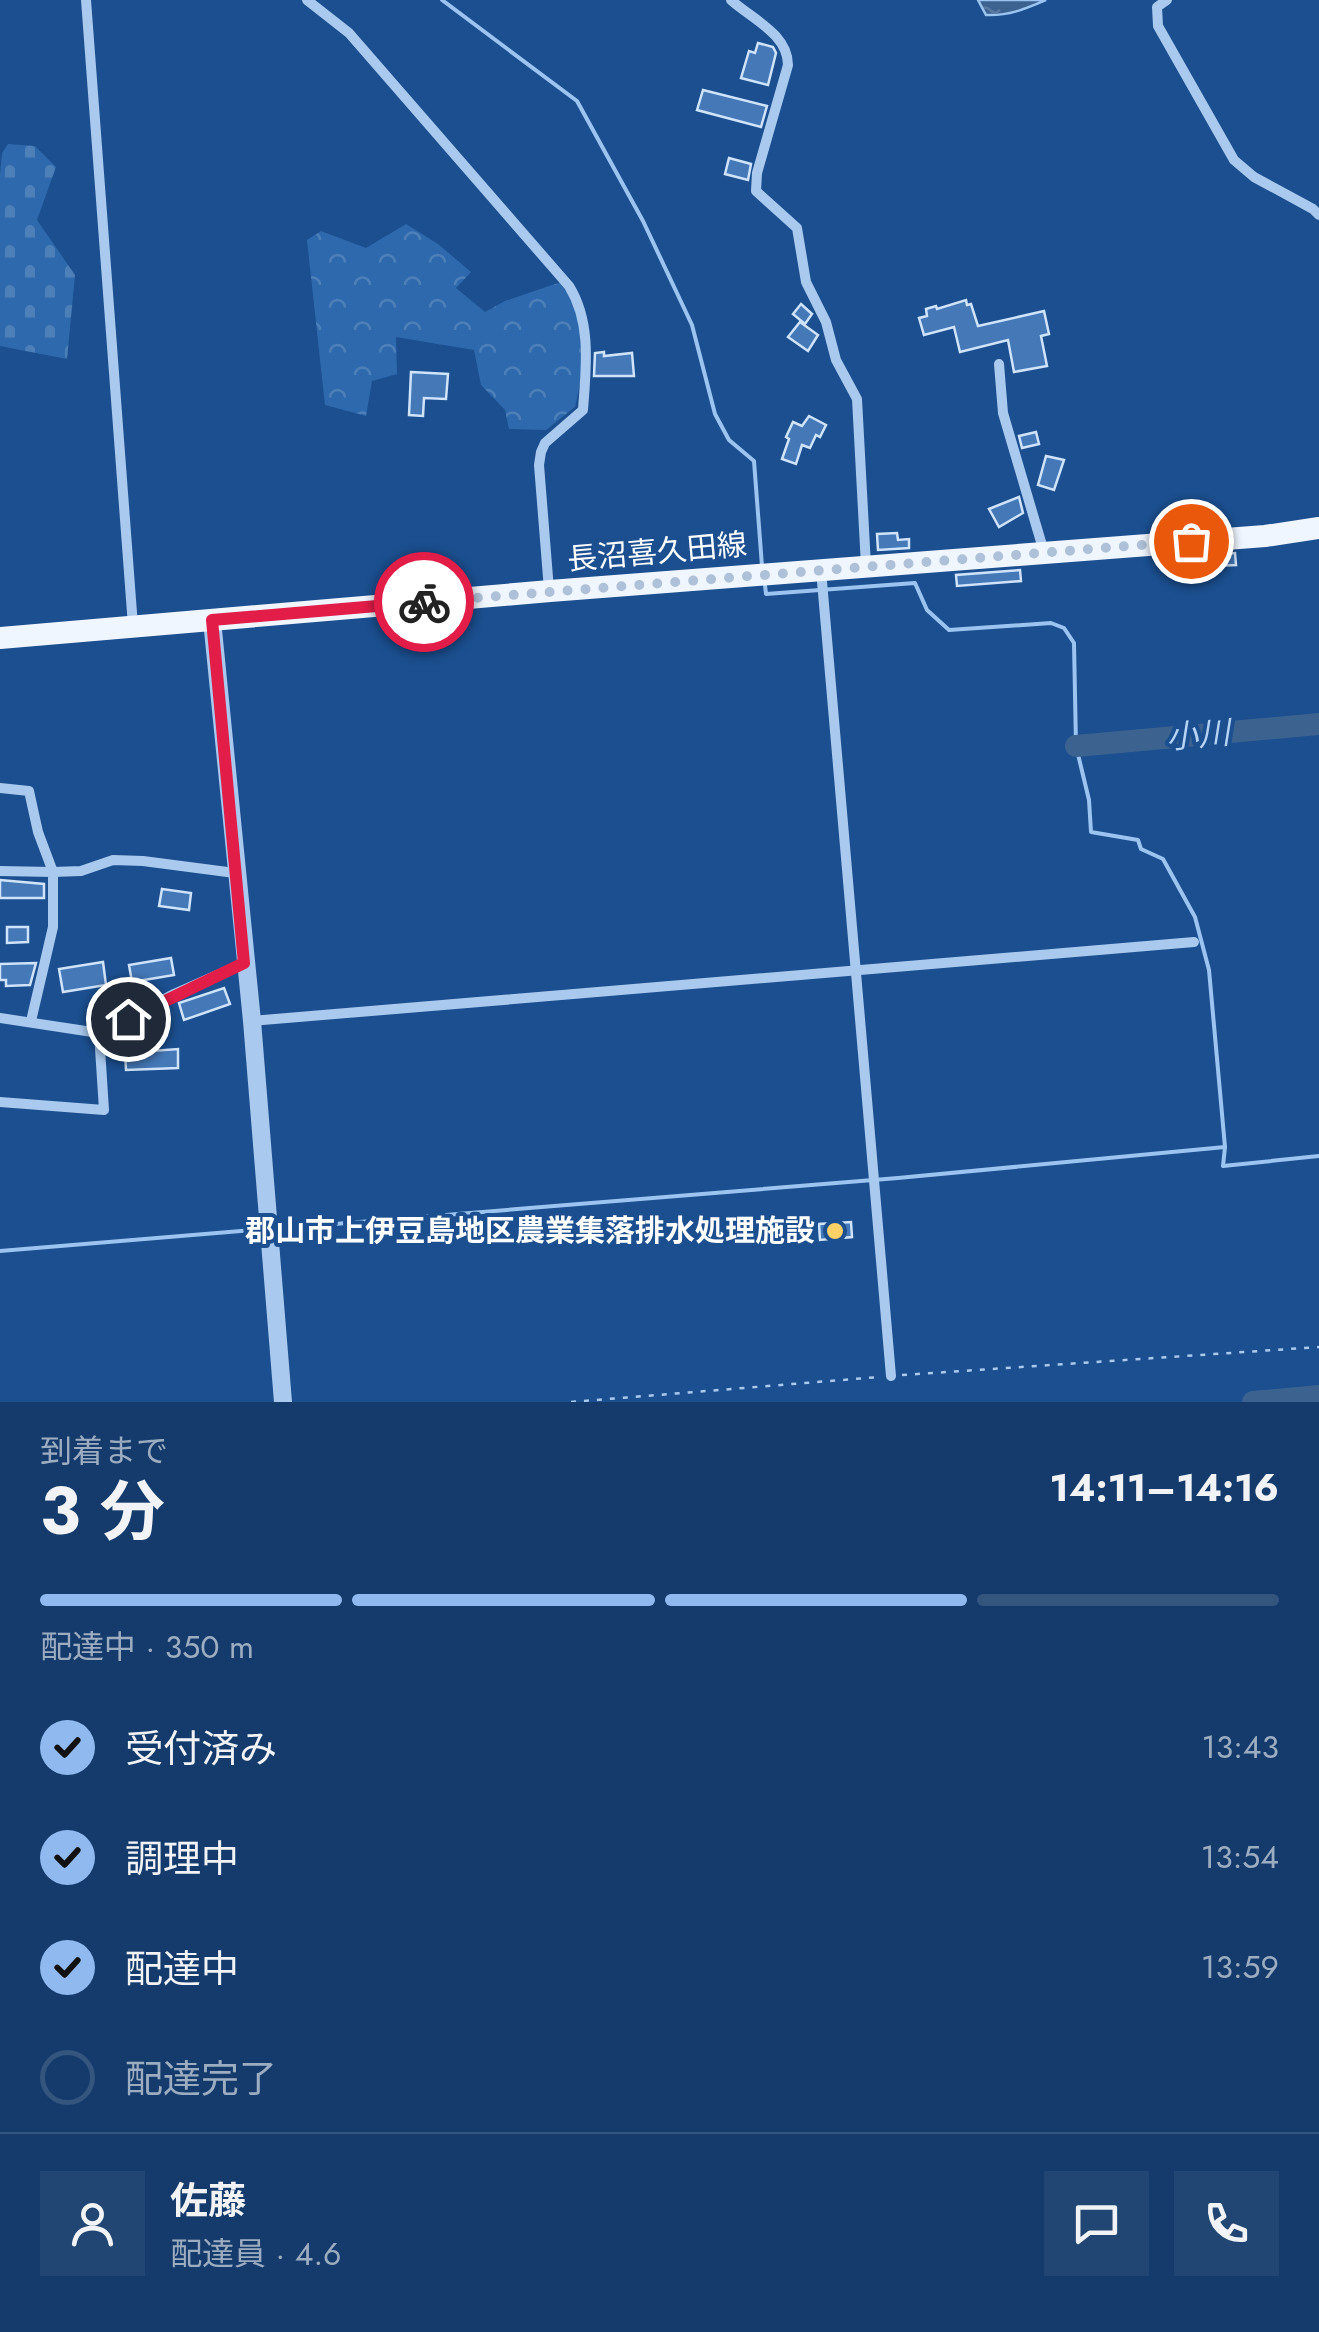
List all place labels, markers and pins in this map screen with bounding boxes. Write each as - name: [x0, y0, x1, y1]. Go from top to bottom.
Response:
- pin: [1149, 499, 1234, 584]
- pin: [86, 977, 171, 1062]
- place label: 郡山市上伊豆島地区農業集落排水処理施設: [245, 1209, 815, 1252]
- marker: 郡山市上伊豆島地区農業集落排水処理施設: [824, 1220, 846, 1242]

